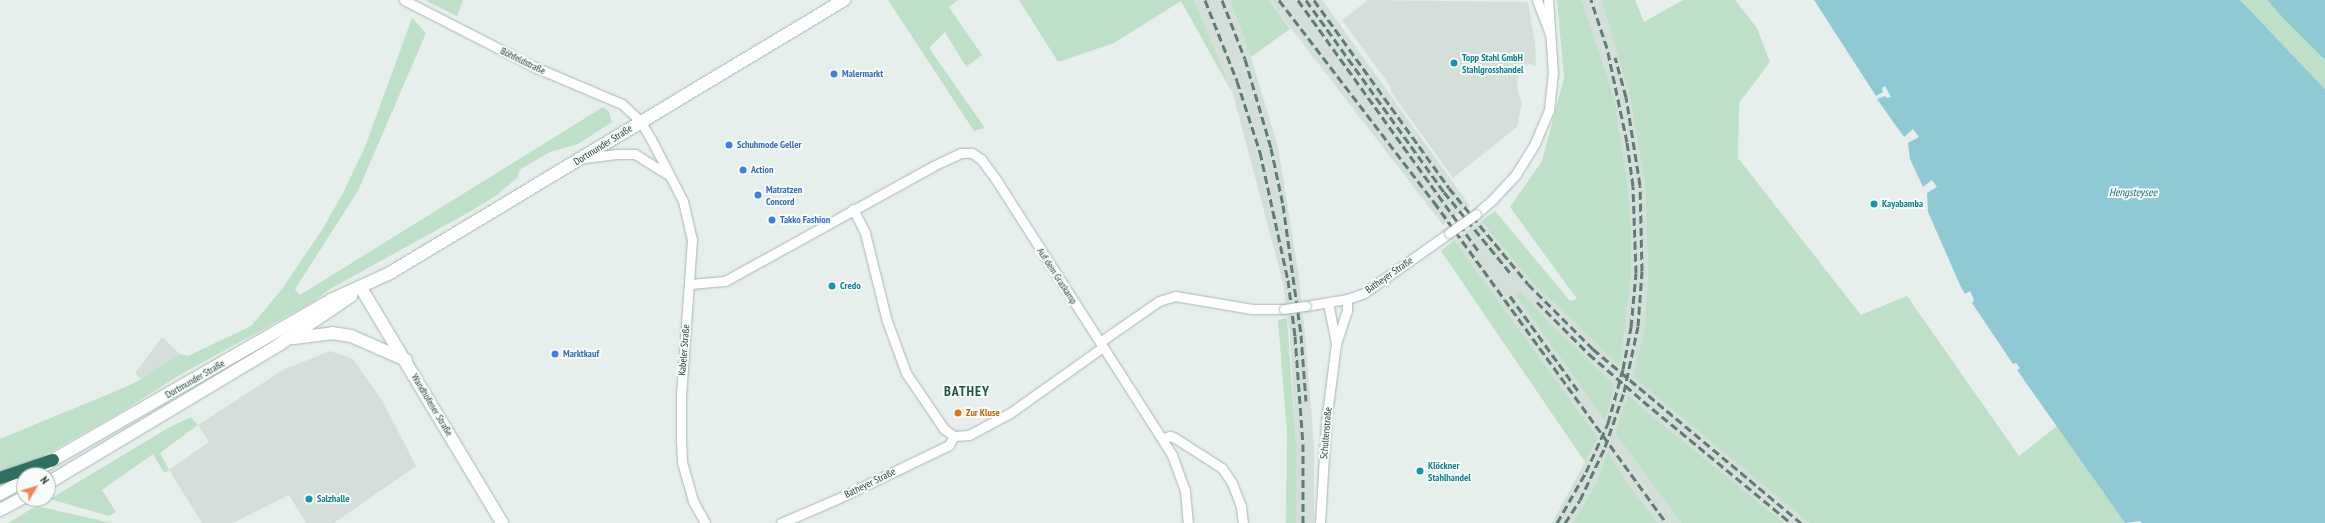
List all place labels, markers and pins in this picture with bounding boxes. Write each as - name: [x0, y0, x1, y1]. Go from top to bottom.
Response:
- place label: Topp Stahl GmbH Stahlgrosshandel: [1462, 51, 1523, 74]
- marker: Topp Stahl GmbH Stahlgrosshandel: [1449, 58, 1459, 68]
- place label: Malermarkt: [842, 68, 883, 80]
- marker: Malermarkt: [829, 69, 839, 79]
- place label: Schuhmode Geller: [737, 139, 802, 151]
- marker: Schuhmode Geller: [724, 140, 734, 150]
- place label: Action: [751, 164, 773, 176]
- marker: Action: [738, 165, 748, 175]
- place label: Matratzen Concord: [766, 183, 802, 206]
- marker: Matratzen Concord: [753, 190, 763, 200]
- place label: Kayabamba: [1882, 198, 1923, 210]
- marker: Kayabamba: [1869, 199, 1879, 209]
- place label: Takko Fashion: [780, 214, 830, 226]
- marker: Takko Fashion: [767, 215, 777, 225]
- place label: Credo: [840, 280, 861, 292]
- marker: Credo: [827, 281, 837, 291]
- place label: Marktkauf: [563, 348, 599, 360]
- marker: Marktkauf: [550, 349, 560, 359]
- place label: Zur Kluse: [966, 407, 1000, 419]
- marker: Zur Kluse: [953, 408, 963, 418]
- place label: Klöckner Stahlhandel: [1428, 459, 1471, 482]
- marker: Klöckner Stahlhandel: [1415, 466, 1425, 476]
- place label: Salzhalle: [317, 493, 350, 505]
- marker: Salzhalle: [304, 494, 314, 504]

